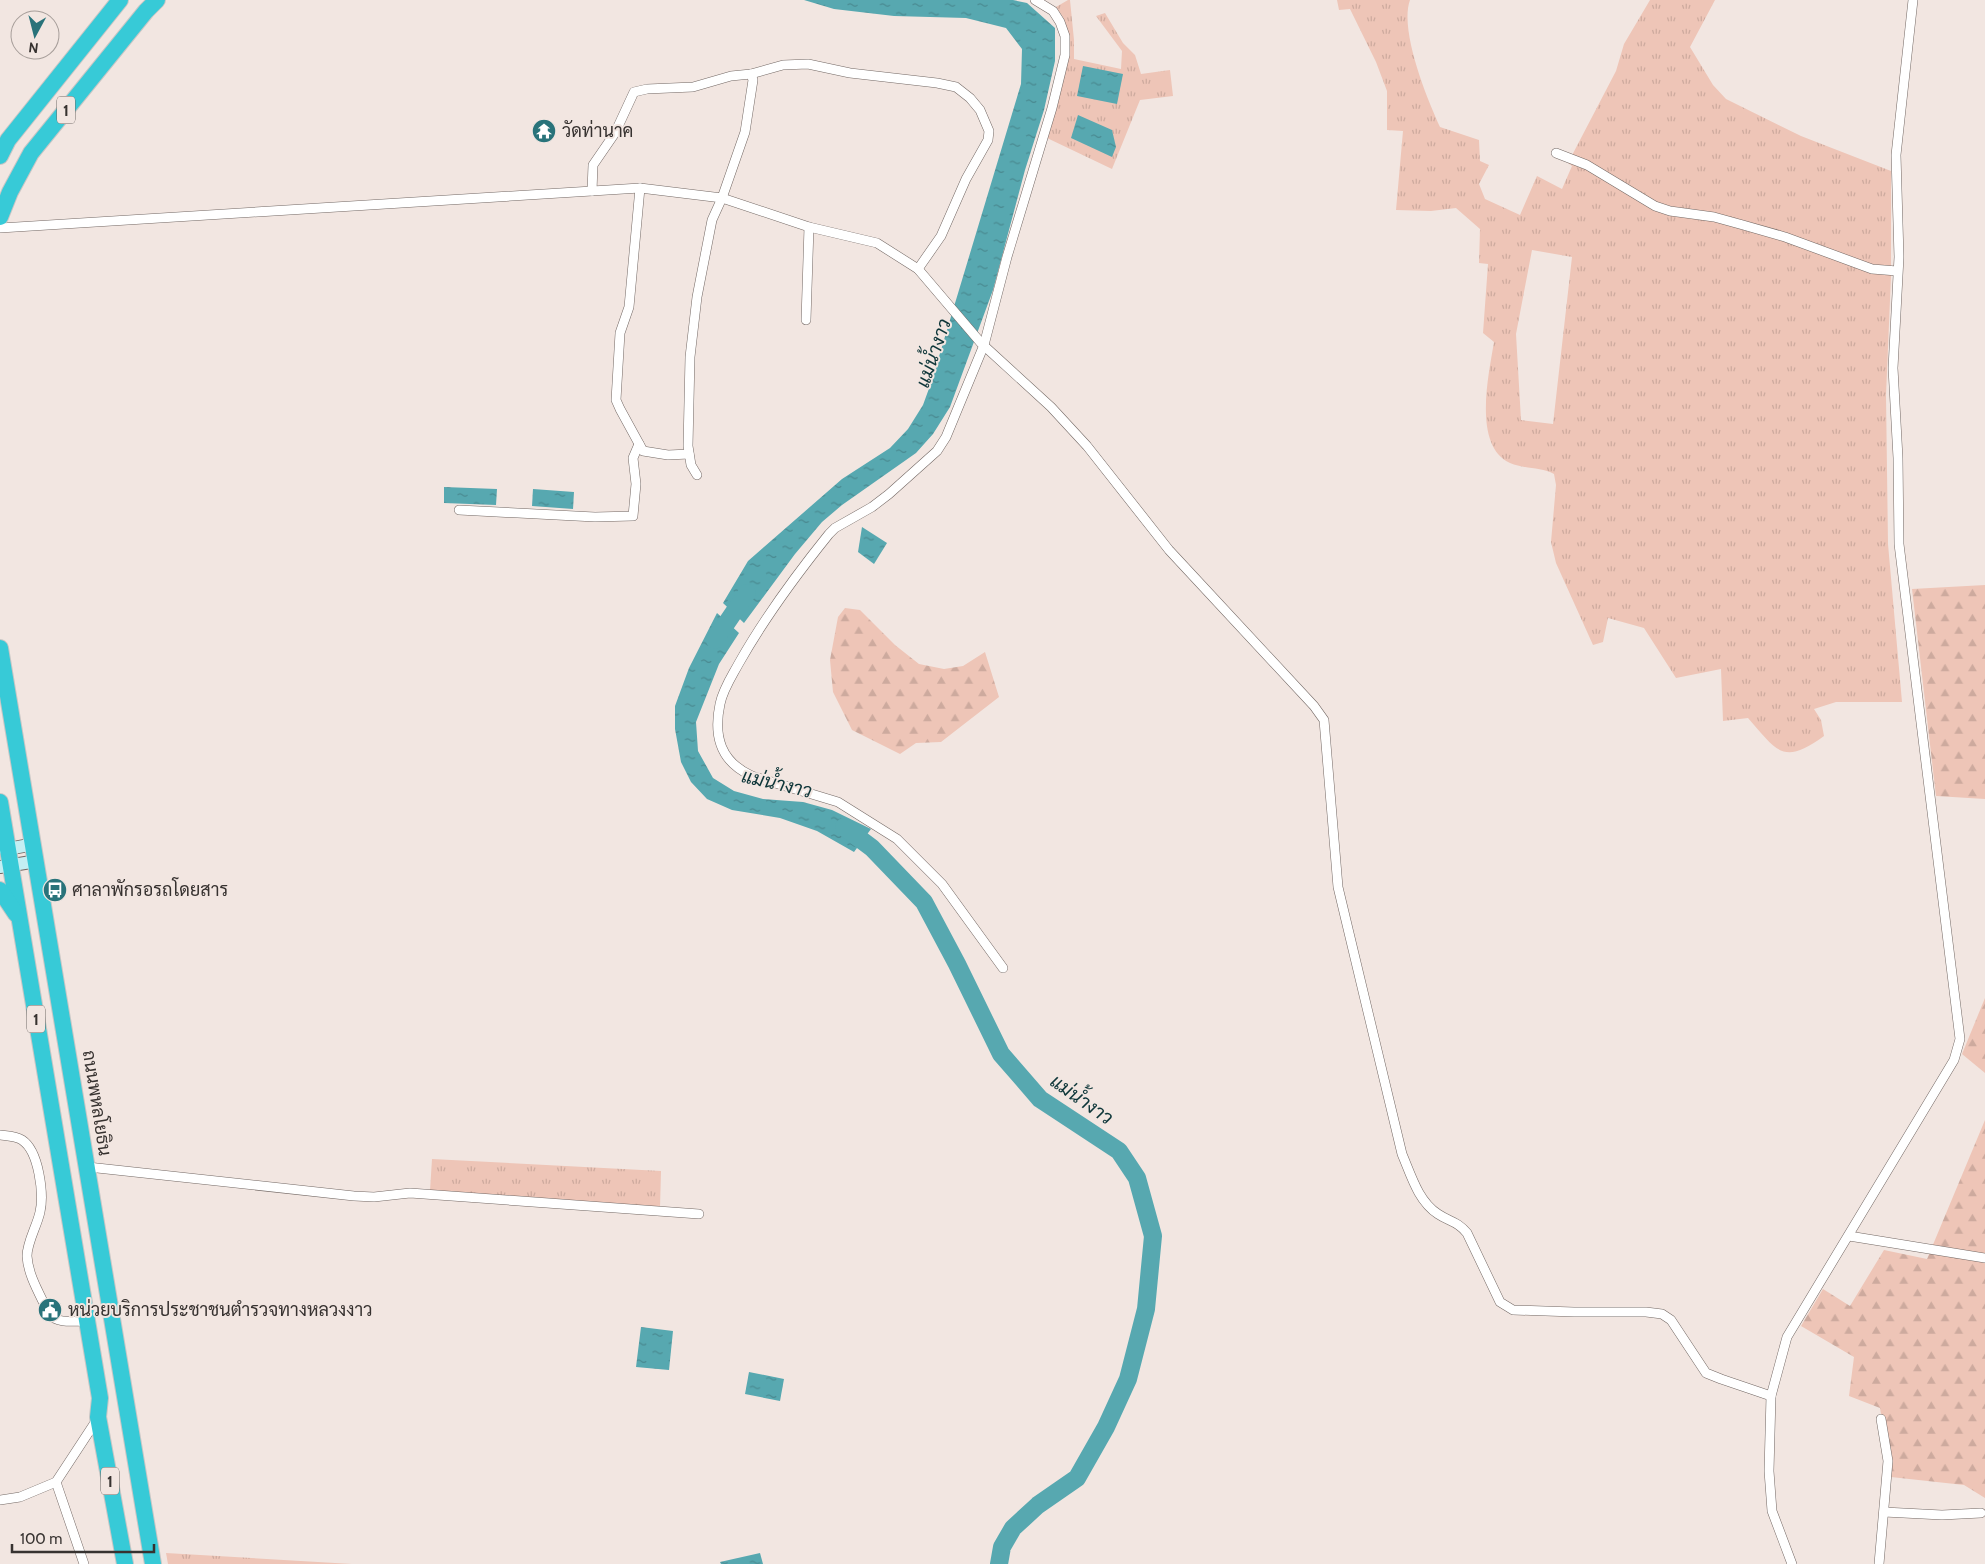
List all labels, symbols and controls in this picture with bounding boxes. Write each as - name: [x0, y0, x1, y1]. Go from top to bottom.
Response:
- north arrow: [10, 10, 60, 60]
- text: N: [27, 38, 39, 57]
- road number: 1: [57, 96, 75, 124]
- temple icon: วัดท่านาค: [531, 118, 557, 144]
- place label: วัดท่านาค: [562, 119, 633, 142]
- water label: แม่น้ำงาว: [907, 314, 956, 391]
- water label: แม่น้ำงาว: [739, 760, 815, 803]
- bus stop icon: ศาลาพักรอรถโดยสาร: [42, 877, 68, 903]
- place label: ศาลาพักรอรถโดยสาร: [72, 877, 228, 901]
- road number: 1: [27, 1006, 45, 1032]
- street label: ถนนพหลโยธิน: [78, 1048, 118, 1157]
- water label: แม่น้ำงาว: [1046, 1066, 1120, 1129]
- public building icon: หน่วยบริการประชาชนตำรวจทางหลวงงาว: [37, 1297, 63, 1323]
- place label: หน่วยบริการประชาชนตำรวจทางหลวงงาว: [68, 1298, 372, 1321]
- road number: 1: [101, 1468, 119, 1494]
- scale bar: [12, 1522, 155, 1554]
- text: 100 m: [20, 1530, 62, 1548]

